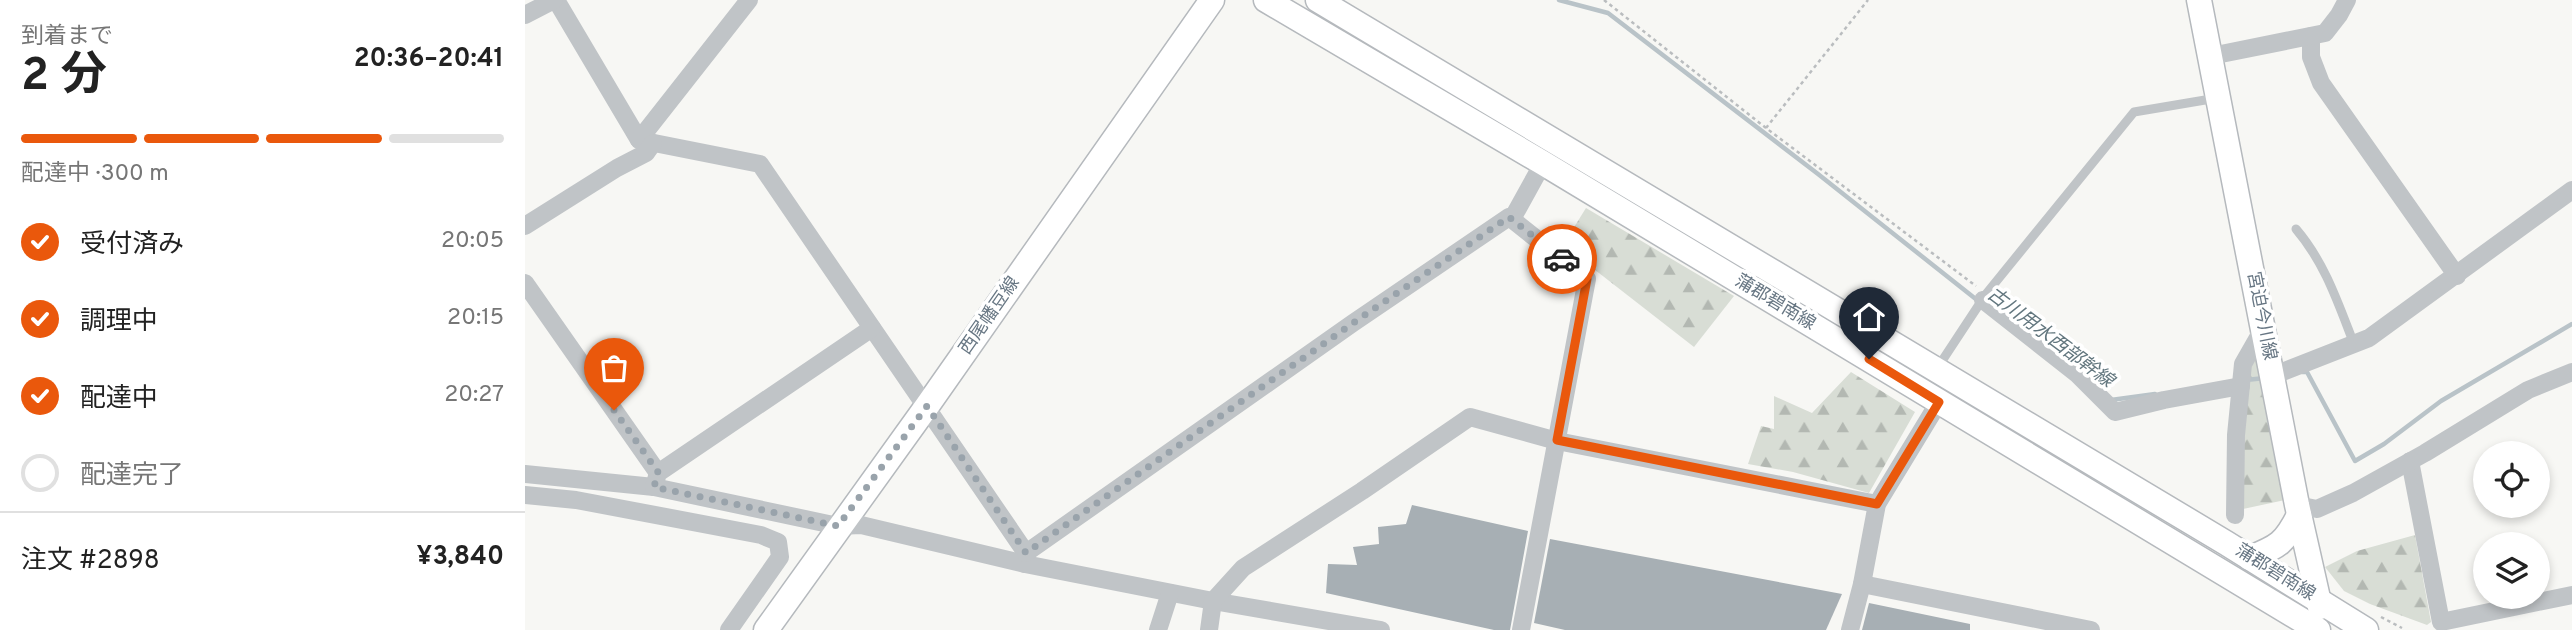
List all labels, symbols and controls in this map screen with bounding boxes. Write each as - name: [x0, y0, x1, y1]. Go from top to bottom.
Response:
- text: 到着まで: [21, 23, 113, 52]
- text: 20:36–20:41: [354, 43, 504, 76]
- text: 2 分: [21, 48, 107, 107]
- text: 配達中 · 300 m: [21, 160, 169, 189]
- icon: check: [21, 223, 59, 261]
- courier: [1527, 224, 1597, 294]
- text: 20:05: [441, 227, 504, 256]
- text: 受付済み: [80, 229, 184, 262]
- icon: car: [1543, 240, 1581, 278]
- street label: 蒲郡碧南線: [1731, 270, 1819, 336]
- street label: 宮迫今川線: [2241, 270, 2281, 362]
- street label: 西尾幡豆線: [955, 273, 1025, 359]
- water label: 古川用水西部幹線: [1982, 283, 2120, 395]
- pin: [1839, 287, 1899, 359]
- icon: home: [1850, 298, 1888, 336]
- icon: check: [21, 300, 59, 338]
- text: 20:15: [447, 304, 504, 333]
- text: 調理中: [80, 306, 158, 339]
- pin: [584, 338, 644, 410]
- icon: bag: [595, 349, 633, 387]
- icon: check: [21, 377, 59, 415]
- text: 20:27: [444, 381, 504, 410]
- text: 配達中: [80, 383, 158, 416]
- map controls: [2473, 441, 2550, 609]
- button: locate: [2473, 441, 2550, 518]
- text: 配達完了: [80, 460, 184, 493]
- button: layers: [2473, 532, 2550, 609]
- street label: 蒲郡碧南線: [2231, 539, 2319, 607]
- text: ¥3,840: [417, 541, 504, 574]
- text: 注文 #2898: [21, 545, 160, 578]

